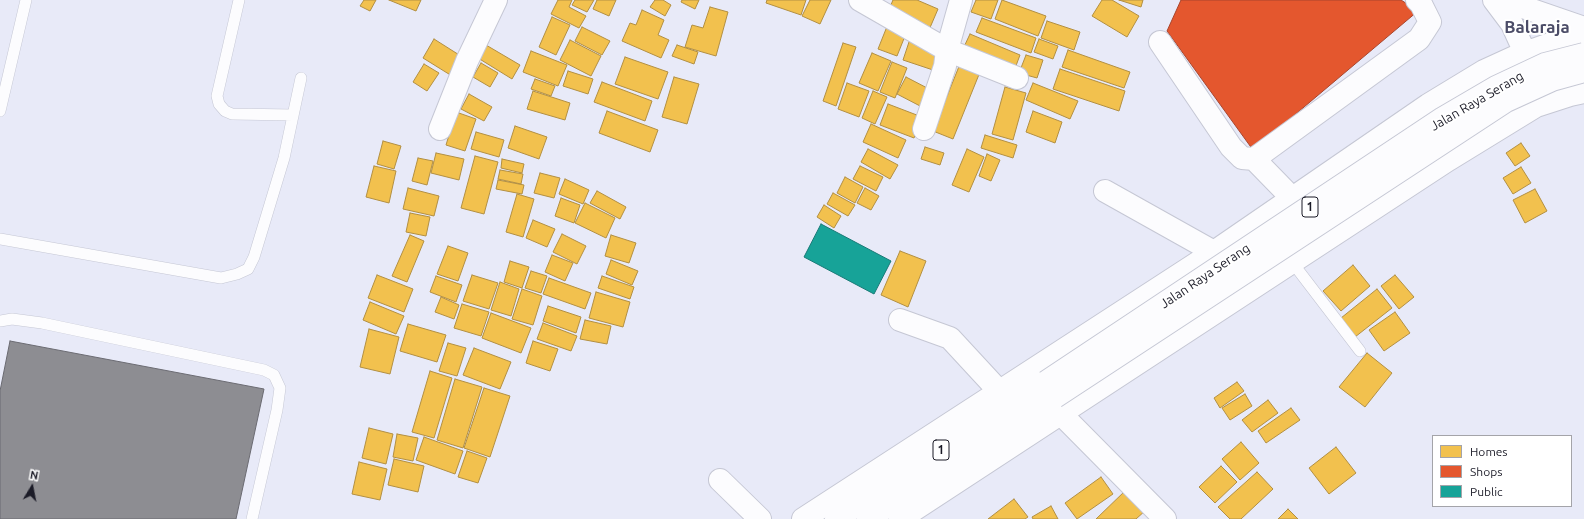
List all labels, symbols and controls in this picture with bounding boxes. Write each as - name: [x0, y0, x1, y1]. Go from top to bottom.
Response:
- district label: Balaraja: [1504, 17, 1570, 37]
- street label: Jalan Raya Serang: [1428, 68, 1526, 134]
- road number: 1: [1302, 197, 1318, 217]
- street label: Jalan Raya Serang: [1157, 240, 1253, 312]
- legend: [1432, 435, 1572, 507]
- road number: 1: [933, 440, 949, 460]
- text: Homes: [1470, 445, 1508, 458]
- text: Shops: [1470, 465, 1502, 478]
- north arrow: [12, 467, 52, 507]
- text: N: [29, 469, 39, 482]
- text: Public: [1470, 485, 1503, 498]

